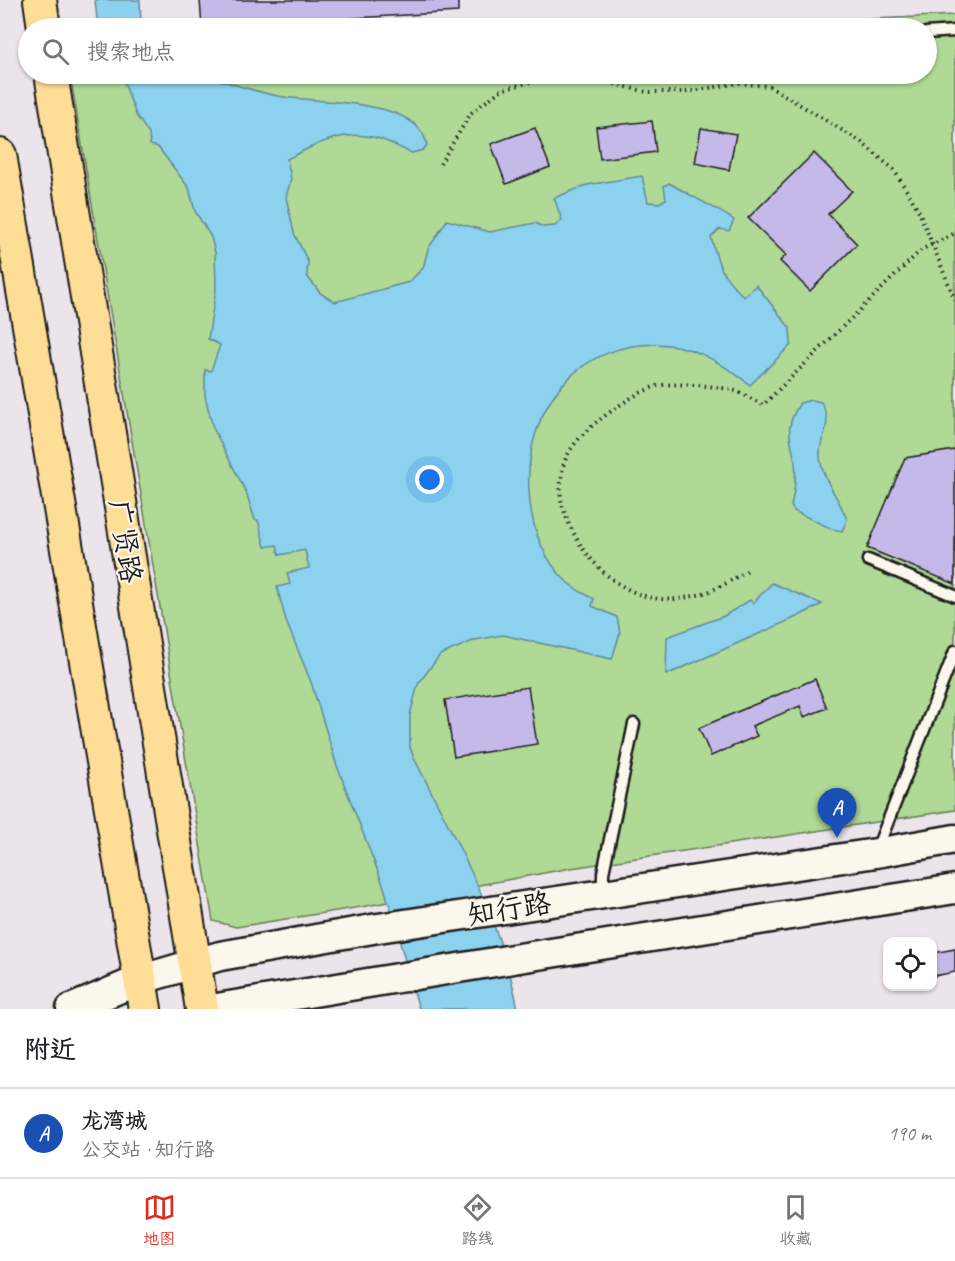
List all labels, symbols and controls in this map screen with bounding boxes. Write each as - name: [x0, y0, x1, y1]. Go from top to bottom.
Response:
- search box: [18, 18, 937, 84]
- icon: search: [39, 35, 72, 68]
- text: 搜索地点: [87, 38, 175, 66]
- your location: [415, 465, 444, 494]
- street label: 广贤路: [102, 497, 149, 585]
- pin: A: [818, 788, 856, 838]
- street label: 知行路: [465, 885, 553, 932]
- map controls: [883, 937, 937, 991]
- button: locate: [883, 937, 937, 991]
- text: 附近: [24, 1033, 76, 1066]
- text: 龙湾城: [81, 1107, 147, 1135]
- text: A: [38, 1121, 49, 1146]
- text: 190 m: [888, 1121, 931, 1146]
- text: 公交站 · 知行路: [81, 1137, 214, 1162]
- tab: 地图: [143, 1191, 176, 1249]
- tab: 路线: [461, 1191, 494, 1249]
- tab: 收藏: [779, 1191, 812, 1249]

